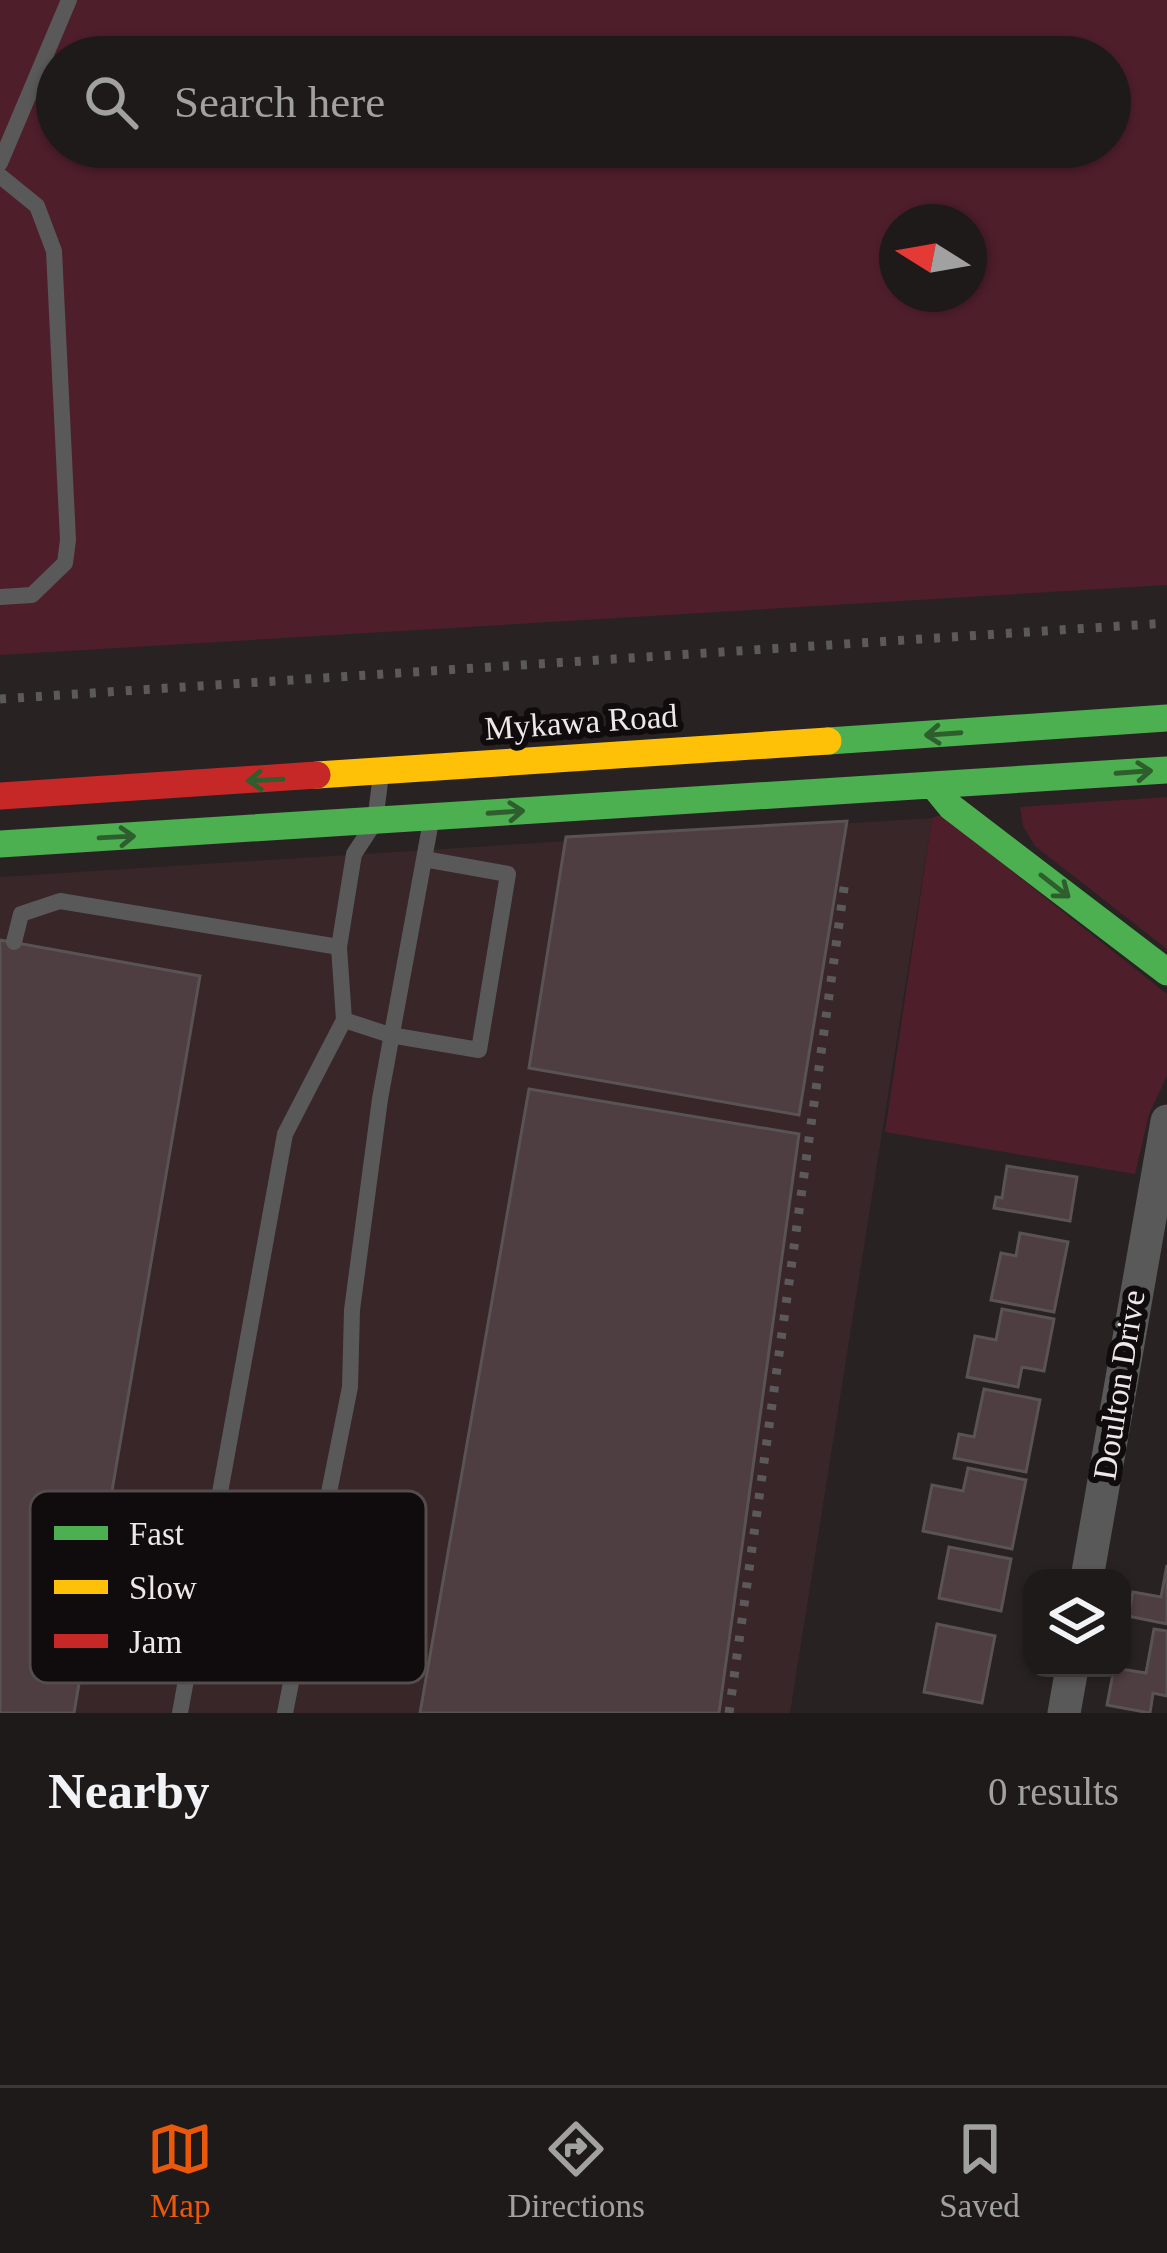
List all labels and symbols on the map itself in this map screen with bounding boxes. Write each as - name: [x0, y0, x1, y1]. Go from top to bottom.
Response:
- north arrow: [879, 204, 987, 312]
- street label: Mykawa Road: [483, 697, 679, 747]
- one-way arrow: [924, 723, 963, 746]
- one-way arrow: [1114, 761, 1153, 784]
- one-way arrow: [246, 769, 285, 792]
- one-way arrow: [486, 800, 525, 823]
- one-way arrow: [97, 825, 136, 848]
- one-way arrow: [1039, 872, 1071, 899]
- street label: Doulton Drive: [1086, 1288, 1152, 1482]
- legend: [30, 1491, 426, 1683]
- text: Fast: [129, 1516, 184, 1552]
- text: Slow: [129, 1570, 197, 1606]
- text: Jam: [129, 1624, 182, 1660]

